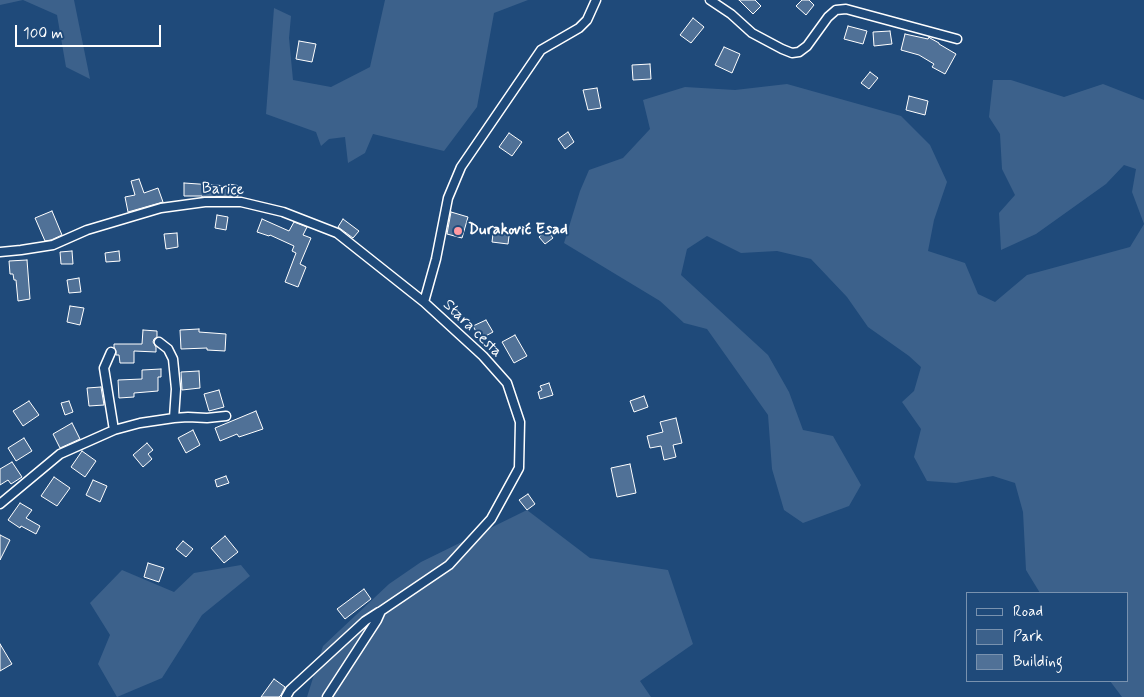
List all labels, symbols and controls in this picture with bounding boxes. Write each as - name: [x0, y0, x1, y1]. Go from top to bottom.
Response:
- scale bar: [18, 15, 164, 47]
- text: 100 m: [23, 24, 63, 44]
- street label: Barice: [201, 180, 245, 200]
- place label: Duraković Esad: [468, 221, 568, 241]
- marker: Duraković Esad: [452, 225, 464, 237]
- street label: Stara cesta: [438, 296, 506, 362]
- legend: [966, 592, 1129, 682]
- text: Road: [1013, 602, 1043, 622]
- text: Park: [1013, 627, 1043, 647]
- text: Building: [1013, 652, 1063, 672]

